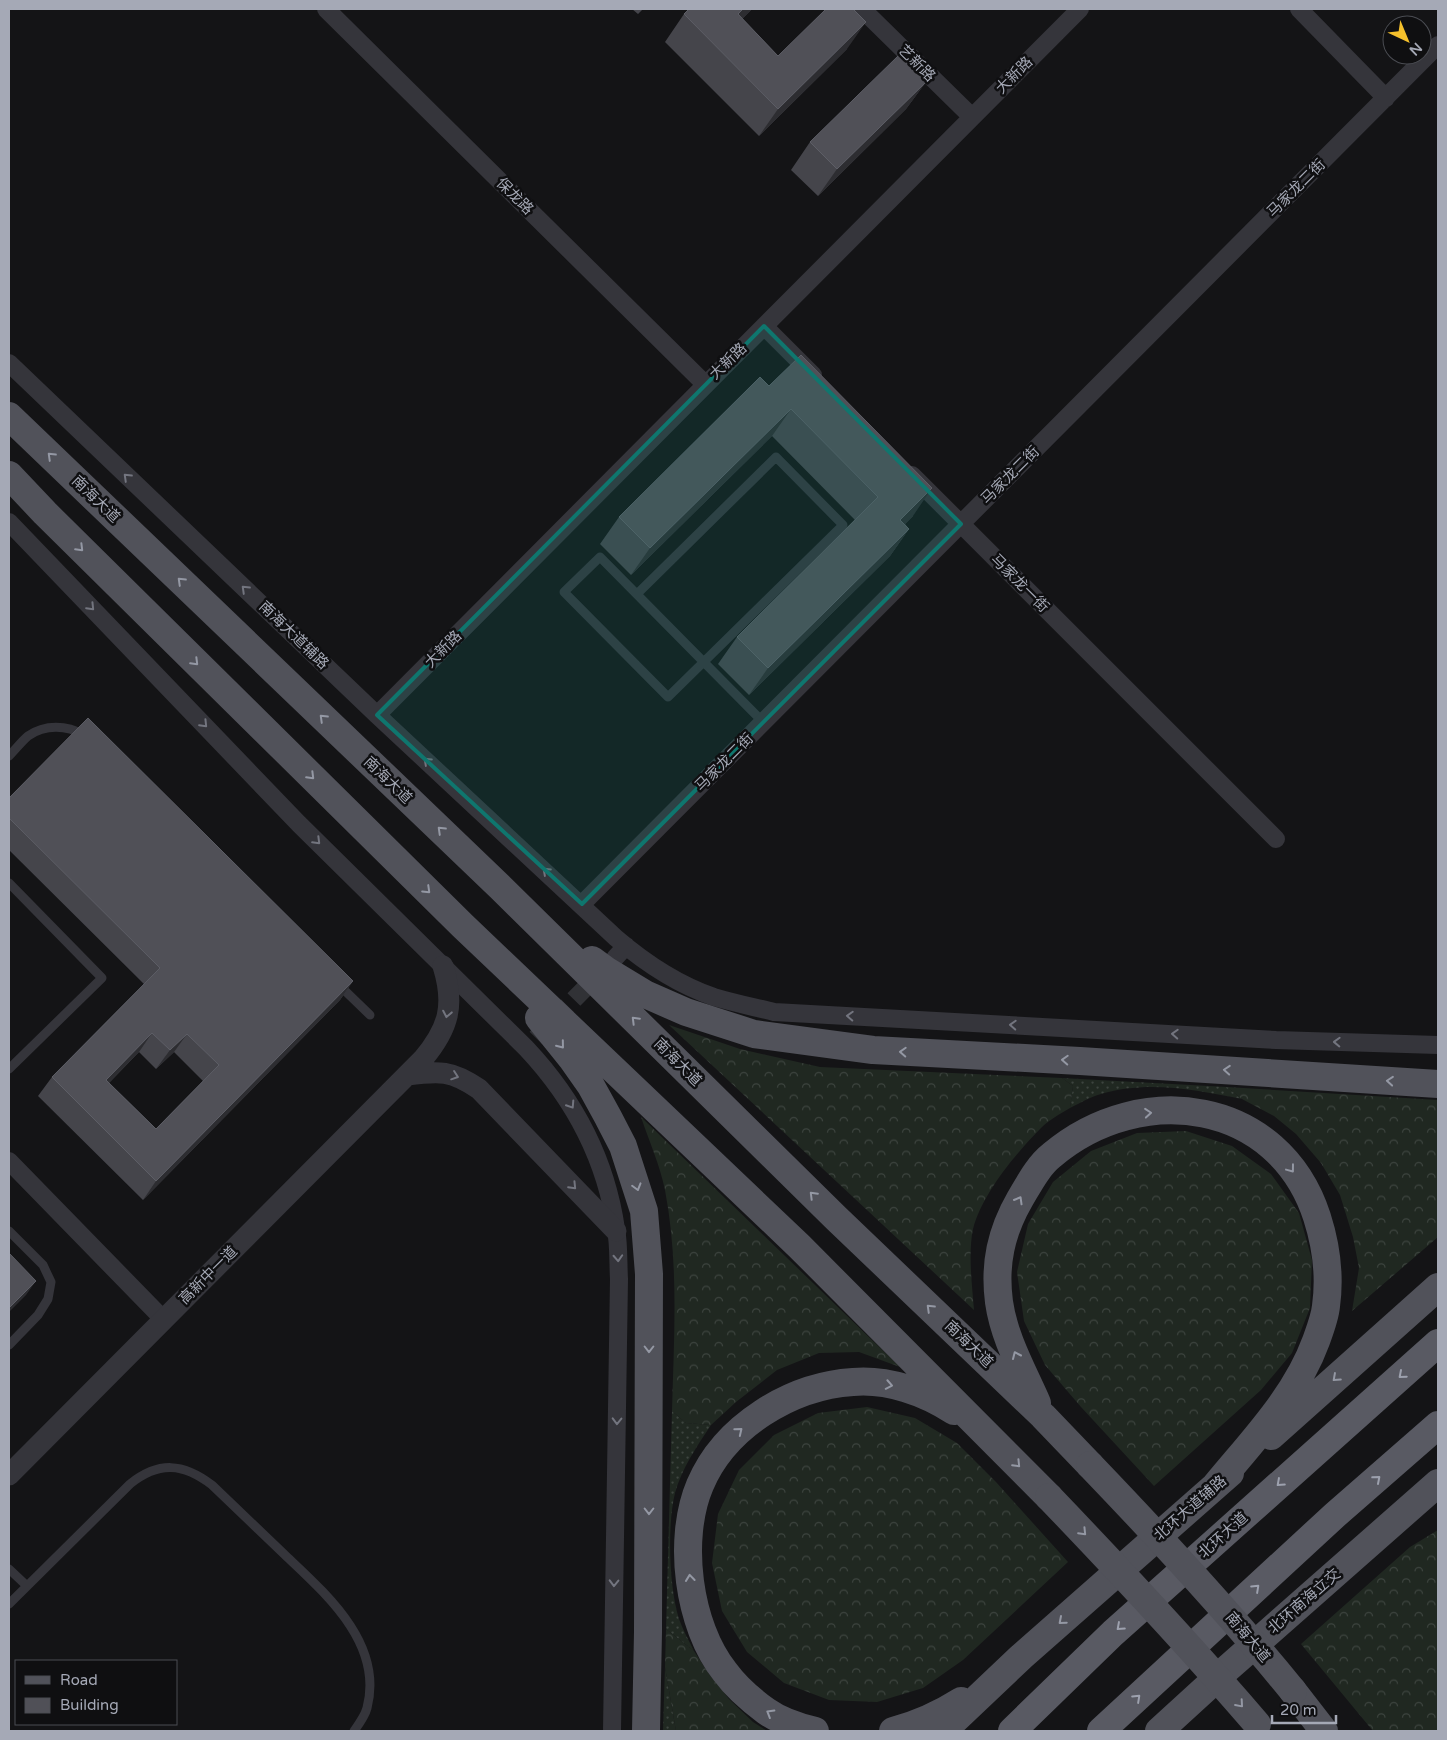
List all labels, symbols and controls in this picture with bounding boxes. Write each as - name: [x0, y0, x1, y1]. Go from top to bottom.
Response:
- north arrow: [1382, 15, 1432, 65]
- text: N: [1406, 39, 1426, 59]
- street label: 艺新路: [895, 41, 939, 85]
- street label: 大新路: [992, 53, 1036, 97]
- street label: 马家龙二街: [1263, 155, 1329, 221]
- street label: 保龙路: [493, 174, 537, 218]
- street label: 大新路: [706, 339, 750, 383]
- street label: 马家龙二街: [977, 442, 1043, 508]
- one-way arrow: [48, 453, 57, 462]
- street label: 南海大道: [68, 472, 124, 526]
- one-way arrow: [124, 474, 133, 483]
- one-way arrow: [74, 542, 83, 551]
- street label: 马家龙一街: [987, 550, 1053, 616]
- one-way arrow: [178, 578, 187, 587]
- one-way arrow: [242, 586, 251, 595]
- street label: 南海大道辅路: [255, 597, 333, 673]
- one-way arrow: [86, 601, 95, 610]
- street label: 大新路: [421, 627, 465, 671]
- one-way arrow: [189, 656, 198, 665]
- one-way arrow: [320, 715, 329, 724]
- one-way arrow: [198, 719, 207, 728]
- street label: 马家龙二街: [691, 729, 757, 795]
- street label: 南海大道: [360, 753, 416, 807]
- one-way arrow: [423, 758, 432, 767]
- one-way arrow: [305, 770, 314, 779]
- one-way arrow: [437, 827, 446, 836]
- one-way arrow: [311, 836, 320, 845]
- one-way arrow: [542, 868, 551, 877]
- one-way arrow: [421, 884, 430, 893]
- one-way arrow: [443, 1009, 453, 1018]
- one-way arrow: [846, 1010, 854, 1021]
- one-way arrow: [632, 1017, 641, 1026]
- one-way arrow: [1008, 1020, 1016, 1031]
- one-way arrow: [1170, 1029, 1178, 1040]
- street label: 南海大道: [650, 1034, 706, 1090]
- one-way arrow: [1333, 1037, 1340, 1047]
- one-way arrow: [556, 1039, 564, 1048]
- one-way arrow: [899, 1046, 907, 1057]
- one-way arrow: [1061, 1055, 1069, 1065]
- one-way arrow: [1223, 1065, 1231, 1076]
- one-way arrow: [450, 1070, 459, 1080]
- one-way arrow: [1385, 1076, 1393, 1087]
- one-way arrow: [565, 1099, 574, 1108]
- one-way arrow: [1144, 1107, 1152, 1118]
- one-way arrow: [1286, 1163, 1294, 1172]
- one-way arrow: [567, 1180, 576, 1189]
- one-way arrow: [632, 1183, 642, 1191]
- one-way arrow: [810, 1192, 819, 1201]
- one-way arrow: [1013, 1196, 1023, 1205]
- street label: 高新中一道: [175, 1242, 241, 1308]
- one-way arrow: [613, 1255, 623, 1263]
- one-way arrow: [927, 1305, 936, 1314]
- street label: 南海大道: [941, 1317, 997, 1371]
- one-way arrow: [644, 1345, 654, 1353]
- one-way arrow: [1011, 1351, 1022, 1360]
- one-way arrow: [1398, 1370, 1407, 1379]
- one-way arrow: [1333, 1372, 1342, 1381]
- one-way arrow: [885, 1379, 894, 1390]
- one-way arrow: [612, 1417, 622, 1425]
- one-way arrow: [734, 1428, 743, 1437]
- one-way arrow: [1011, 1458, 1020, 1467]
- street label: 北环大道辅路: [1150, 1472, 1230, 1544]
- one-way arrow: [1371, 1476, 1380, 1485]
- one-way arrow: [1277, 1477, 1286, 1486]
- one-way arrow: [643, 1507, 654, 1515]
- street label: 北环大道: [1195, 1508, 1251, 1562]
- one-way arrow: [1077, 1527, 1086, 1536]
- street label: 北环南海立交: [1264, 1565, 1344, 1637]
- one-way arrow: [684, 1574, 695, 1582]
- one-way arrow: [609, 1579, 620, 1587]
- one-way arrow: [1251, 1585, 1260, 1594]
- street label: 南海大道: [1222, 1608, 1274, 1666]
- one-way arrow: [1058, 1615, 1067, 1624]
- one-way arrow: [1116, 1621, 1125, 1630]
- legend: [15, 1660, 178, 1725]
- text: Road: [60, 1671, 98, 1689]
- scale bar: [1272, 1692, 1336, 1724]
- one-way arrow: [1131, 1695, 1140, 1704]
- text: Building: [60, 1696, 119, 1714]
- one-way arrow: [1234, 1698, 1243, 1707]
- text: 20 m: [1280, 1701, 1317, 1719]
- one-way arrow: [766, 1709, 775, 1719]

